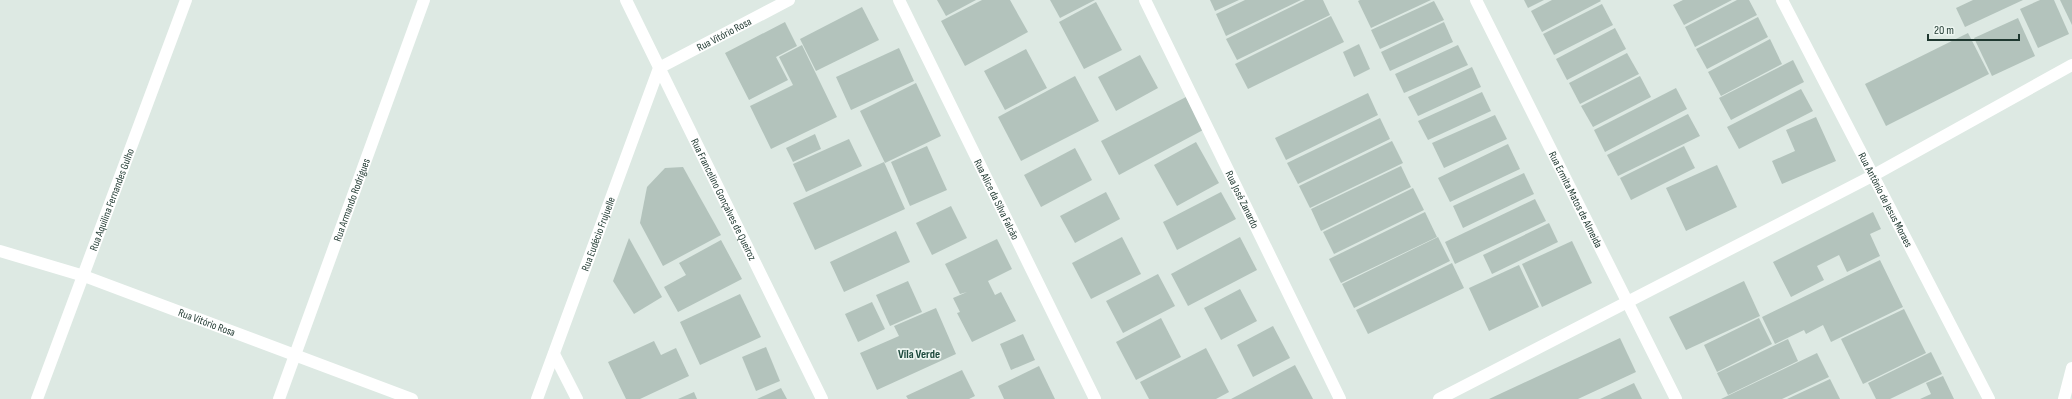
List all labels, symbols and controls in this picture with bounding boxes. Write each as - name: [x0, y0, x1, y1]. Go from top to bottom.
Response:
- street label: Rua Vitório Rosa: [695, 15, 754, 54]
- scale bar: [1928, 16, 2019, 42]
- text: 20 m: [1934, 23, 1954, 38]
- street label: Rua Francelino Gonçalves de Queiroz: [688, 136, 759, 263]
- street label: Rua Aquilina Fernandes Gulho: [87, 146, 137, 253]
- street label: Rua Ermita Matos de Almeida: [1546, 149, 1605, 250]
- street label: Rua Antônio de Jesus Moraes: [1855, 150, 1915, 250]
- street label: Rua Armando Rodrigues: [331, 157, 373, 243]
- street label: Rua Alice da Silva Falcão: [971, 157, 1022, 242]
- street label: Rua José Zanardo: [1222, 169, 1262, 231]
- street label: Rua Eudécio Frujuelle: [579, 195, 618, 273]
- street label: Rua Vitório Rosa: [177, 306, 237, 339]
- district label: Vila Verde: [898, 347, 940, 362]

